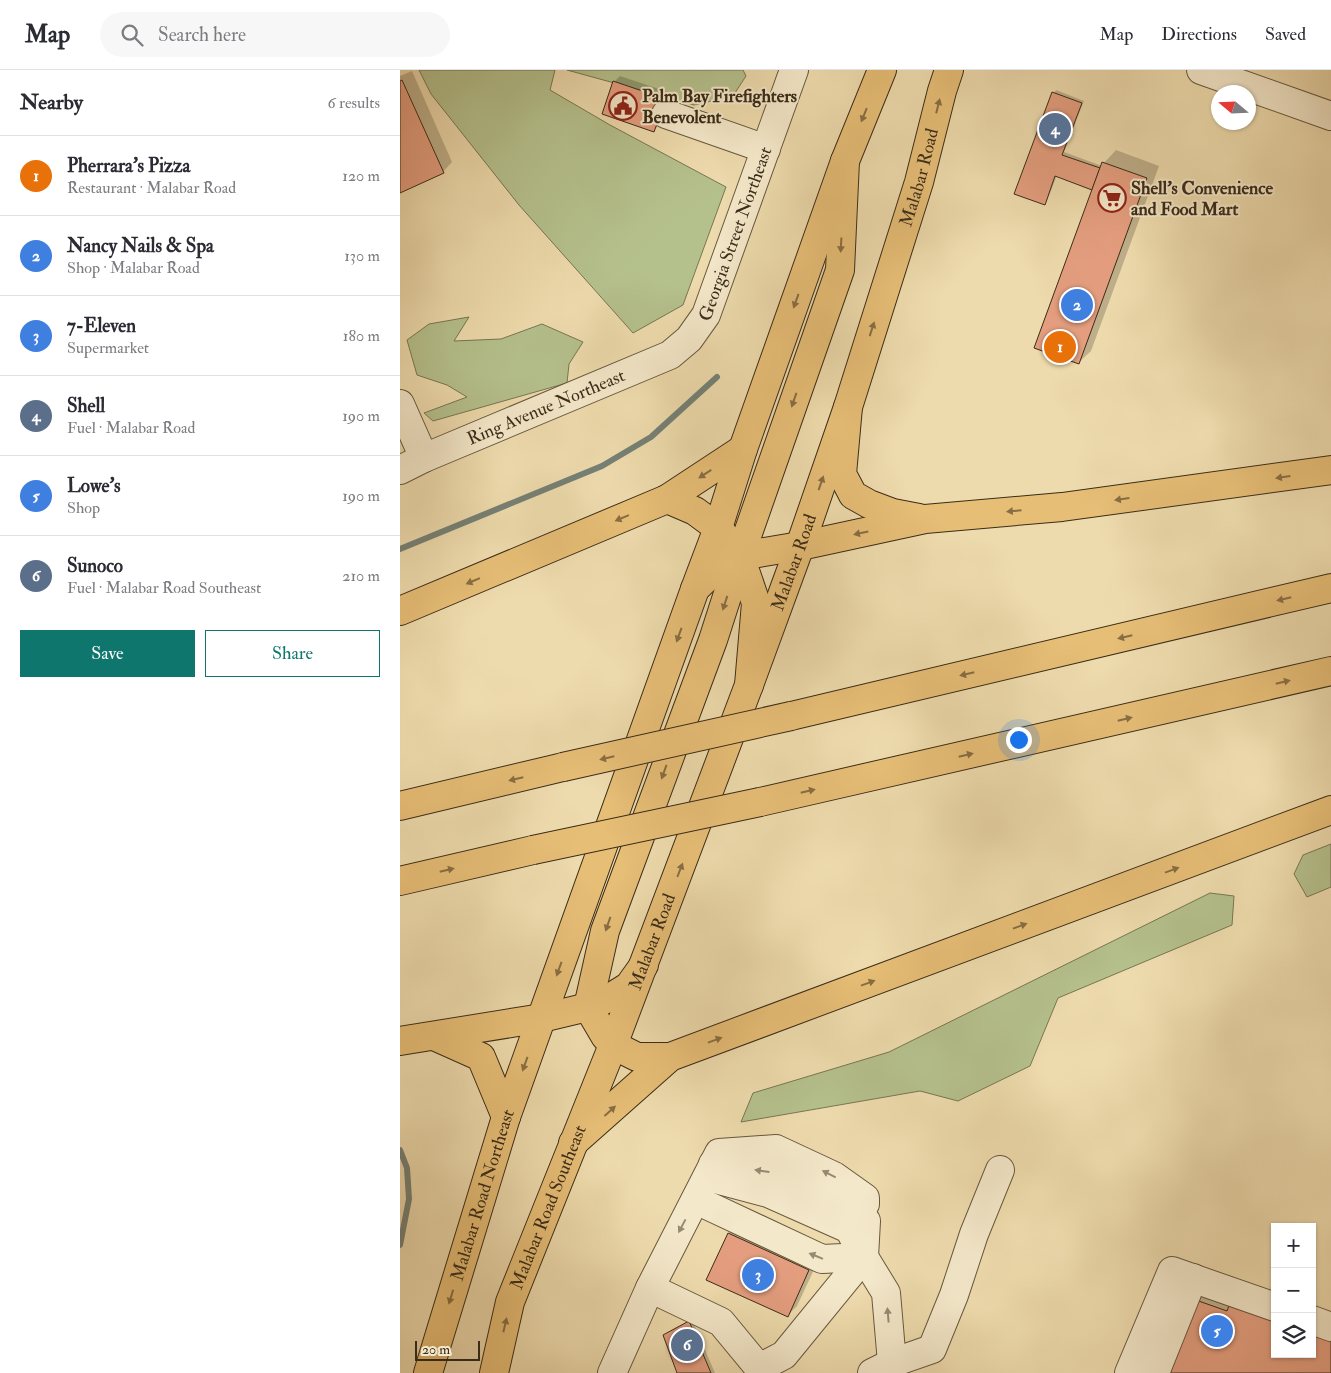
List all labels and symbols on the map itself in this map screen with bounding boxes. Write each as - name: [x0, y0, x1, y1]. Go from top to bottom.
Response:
- place label: Palm Bay Firefighters Benevolent: [642, 85, 797, 129]
- north arrow: [1211, 85, 1256, 130]
- public building icon: Palm Bay Firefighters Benevolent: [608, 91, 638, 121]
- one-way arrow: [934, 98, 942, 113]
- one-way arrow: [860, 108, 868, 123]
- pin: 4: [1039, 110, 1071, 148]
- street label: Malabar Road: [895, 126, 944, 230]
- street label: Georgia Street Northeast: [694, 144, 777, 324]
- place label: Shell's Convenience and Food Mart: [1131, 177, 1273, 221]
- supermarket icon: Shell's Convenience and Food Mart: [1097, 183, 1127, 213]
- one-way arrow: [837, 237, 845, 253]
- pin: 2: [1061, 286, 1093, 324]
- one-way arrow: [792, 293, 799, 308]
- one-way arrow: [869, 321, 877, 336]
- pin: 1: [1044, 328, 1076, 366]
- street label: Ring Avenue Northeast: [464, 364, 629, 451]
- one-way arrow: [790, 392, 797, 407]
- one-way arrow: [698, 469, 712, 479]
- one-way arrow: [1274, 473, 1290, 481]
- one-way arrow: [818, 475, 826, 490]
- one-way arrow: [1113, 495, 1129, 503]
- one-way arrow: [1005, 508, 1021, 516]
- street label: Malabar Road: [766, 511, 822, 614]
- one-way arrow: [615, 514, 629, 522]
- one-way arrow: [853, 529, 868, 537]
- one-way arrow: [465, 577, 480, 585]
- one-way arrow: [721, 595, 729, 610]
- one-way arrow: [1276, 595, 1291, 603]
- one-way arrow: [674, 628, 682, 643]
- one-way arrow: [1118, 633, 1133, 641]
- one-way arrow: [960, 670, 975, 678]
- one-way arrow: [1276, 678, 1291, 686]
- one-way arrow: [1117, 715, 1132, 723]
- your location: [1006, 727, 1032, 753]
- one-way arrow: [959, 751, 974, 759]
- one-way arrow: [599, 754, 614, 762]
- one-way arrow: [660, 765, 668, 780]
- one-way arrow: [508, 775, 523, 783]
- one-way arrow: [800, 787, 815, 795]
- one-way arrow: [676, 863, 684, 877]
- one-way arrow: [1165, 865, 1179, 873]
- one-way arrow: [440, 866, 455, 874]
- street label: Malabar Road: [624, 890, 681, 993]
- one-way arrow: [604, 917, 611, 932]
- one-way arrow: [1013, 922, 1028, 930]
- one-way arrow: [555, 962, 563, 977]
- one-way arrow: [860, 979, 875, 986]
- one-way arrow: [708, 1036, 723, 1043]
- one-way arrow: [521, 1057, 529, 1072]
- one-way arrow: [603, 1105, 616, 1116]
- street label: Malabar Road Northeast: [446, 1106, 520, 1284]
- street label: Malabar Road Southeast: [505, 1122, 592, 1293]
- one-way arrow: [753, 1167, 769, 1175]
- one-way arrow: [822, 1170, 836, 1178]
- one-way arrow: [678, 1219, 686, 1234]
- one-way arrow: [809, 1251, 823, 1259]
- pin: 3: [742, 1256, 774, 1294]
- one-way arrow: [446, 1290, 454, 1305]
- one-way arrow: [884, 1306, 892, 1322]
- pin: 5: [1201, 1312, 1233, 1350]
- one-way arrow: [501, 1317, 509, 1333]
- pin: 6: [671, 1326, 703, 1364]
- scale bar: [415, 1338, 480, 1361]

